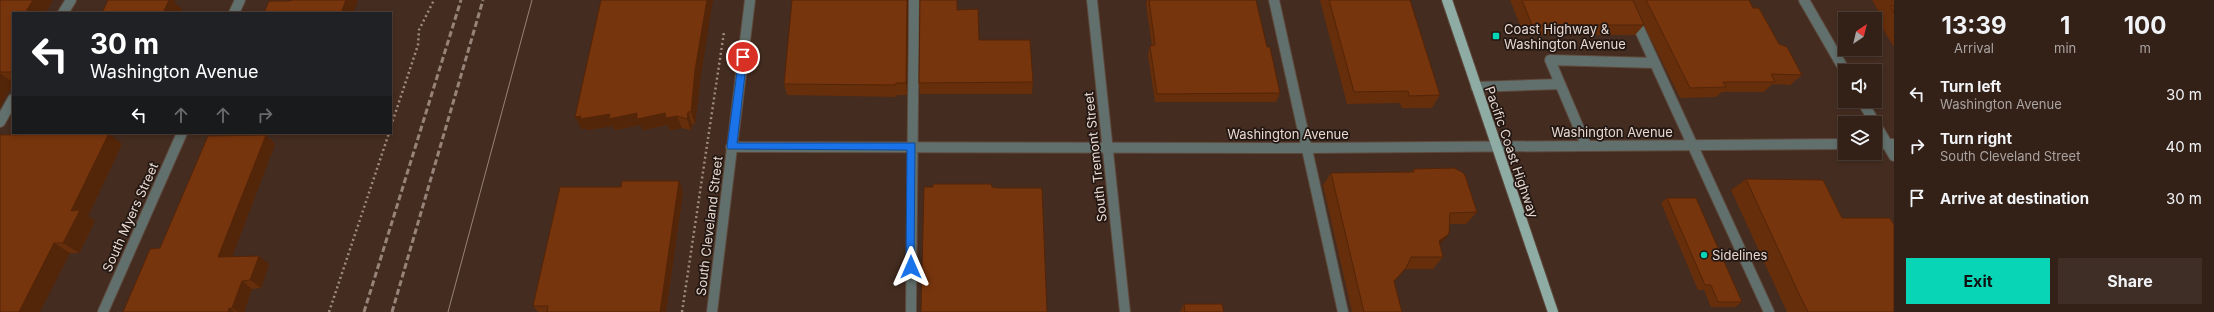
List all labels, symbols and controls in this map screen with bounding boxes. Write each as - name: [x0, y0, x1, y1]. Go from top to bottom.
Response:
- text: 13:39: [1942, 11, 2006, 40]
- text: 1: [2060, 11, 2070, 40]
- text: 100: [2124, 11, 2166, 40]
- north arrow: [1838, 12, 1882, 56]
- map controls: [1838, 12, 1882, 160]
- place label: Coast Highway & Washington Avenue: [1504, 21, 1626, 52]
- text: 30 m: [90, 27, 159, 61]
- icon: left: [24, 28, 76, 80]
- marker: Coast Highway & Washington Avenue: [1491, 31, 1501, 41]
- pin: [726, 40, 760, 74]
- text: Arrival: [1954, 40, 1994, 56]
- text: min: [2054, 40, 2076, 56]
- text: m: [2139, 40, 2151, 56]
- icon: arrive: [732, 46, 754, 68]
- text: Washington Avenue: [90, 61, 259, 82]
- button: sound: [1838, 64, 1882, 108]
- text: Turn left: [1940, 77, 2001, 96]
- icon: left: [1906, 83, 1928, 105]
- street label: Pacific Coast Highway: [1482, 84, 1542, 220]
- text: 30 m: [2166, 85, 2202, 104]
- street label: South Tremont Street: [1080, 91, 1110, 223]
- text: Washington Avenue: [1940, 96, 2062, 112]
- icon: left: [128, 104, 150, 126]
- icon: ahead: [170, 104, 192, 126]
- icon: ahead: [212, 104, 234, 126]
- icon: right: [254, 104, 276, 126]
- button: layers: [1838, 116, 1882, 160]
- street label: Washington Avenue: [1551, 124, 1673, 140]
- street label: Washington Avenue: [1227, 126, 1349, 142]
- text: Turn right: [1940, 129, 2012, 148]
- icon: right: [1906, 135, 1928, 157]
- text: 40 m: [2165, 137, 2202, 156]
- text: South Cleveland Street: [1940, 148, 2080, 164]
- street label: South Cleveland Street: [693, 155, 725, 297]
- street label: South Myers Street: [99, 160, 161, 274]
- icon: arrive: [1906, 187, 1928, 209]
- text: Arrive at destination: [1940, 189, 2089, 208]
- text: 30 m: [2166, 189, 2202, 208]
- position arrow: [890, 246, 932, 288]
- place label: Sidelines: [1712, 247, 1768, 263]
- marker: Sidelines: [1699, 250, 1709, 260]
- button: Exit: [1906, 258, 2050, 304]
- button: Share: [2058, 258, 2202, 304]

